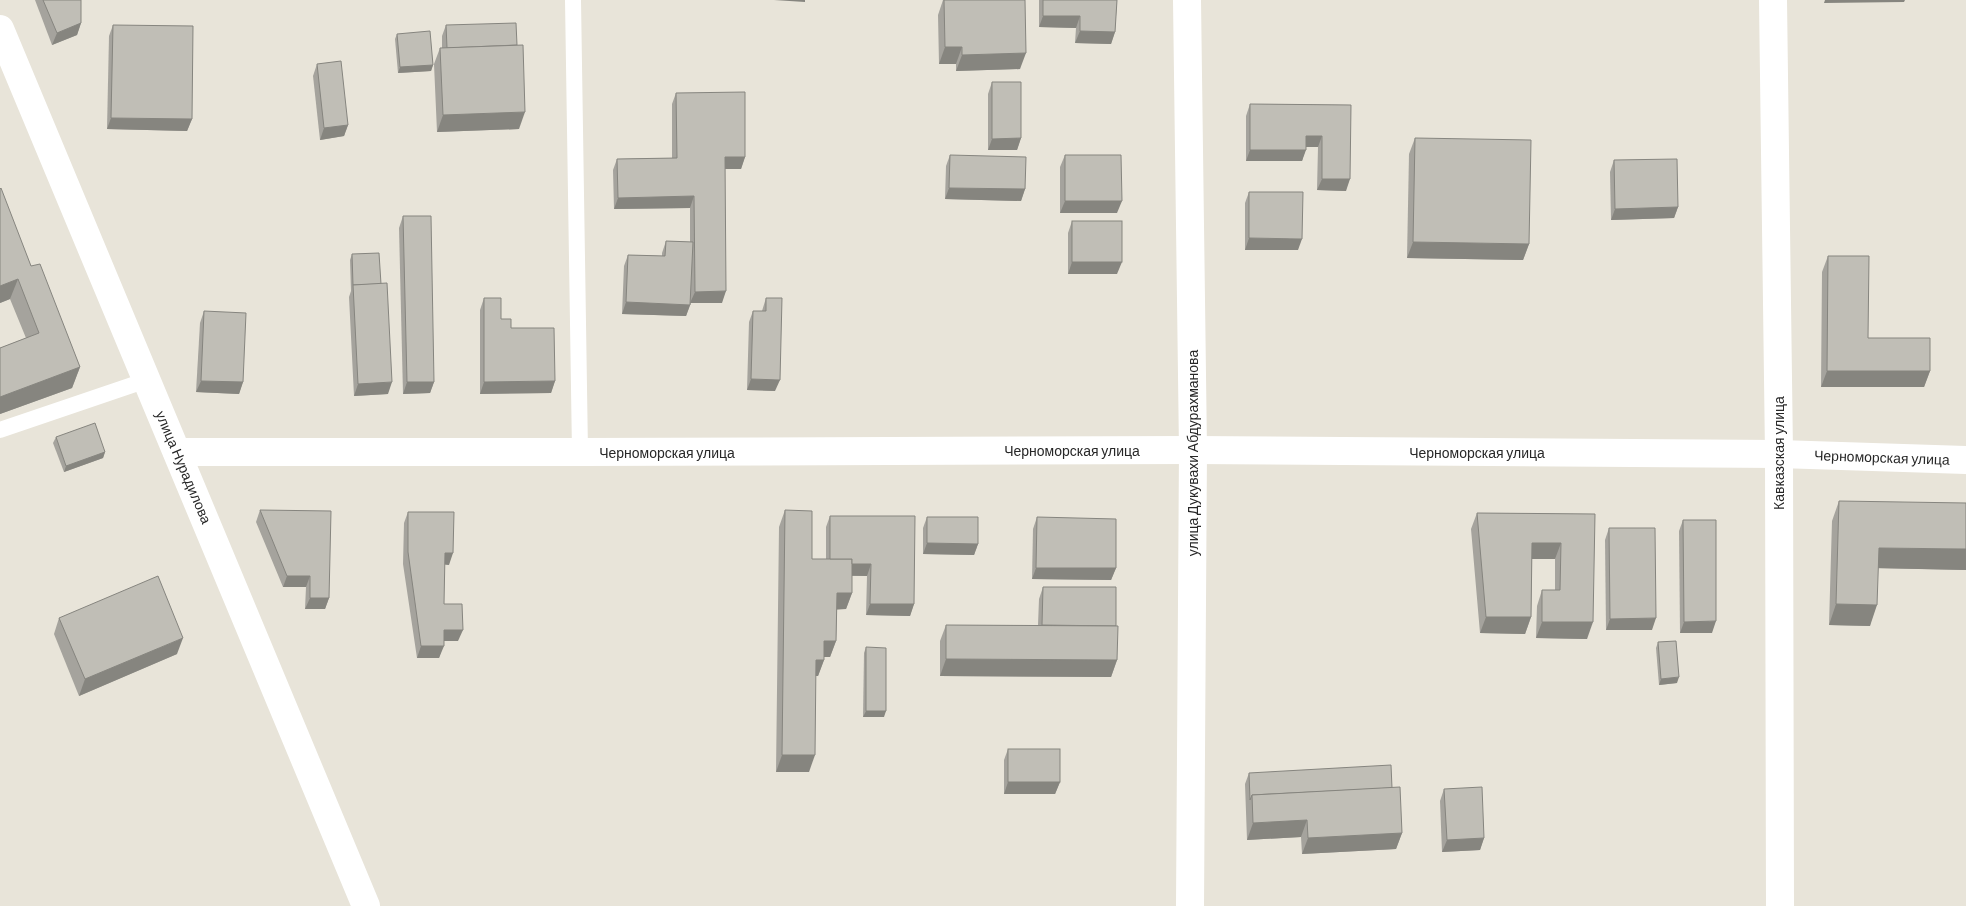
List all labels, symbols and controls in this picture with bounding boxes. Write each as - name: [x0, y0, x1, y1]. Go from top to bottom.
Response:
- street label: улица Дукувахи Абдурахманова: [1184, 350, 1201, 556]
- street label: Кавказская улица: [1770, 396, 1787, 510]
- street label: улица Нурадилова: [153, 408, 216, 526]
- street label: Черноморская улица: [1004, 442, 1140, 459]
- street label: Черноморская улица: [599, 444, 735, 461]
- street label: Черноморская улица: [1409, 444, 1545, 461]
- street label: Черноморская улица: [1814, 446, 1950, 468]

